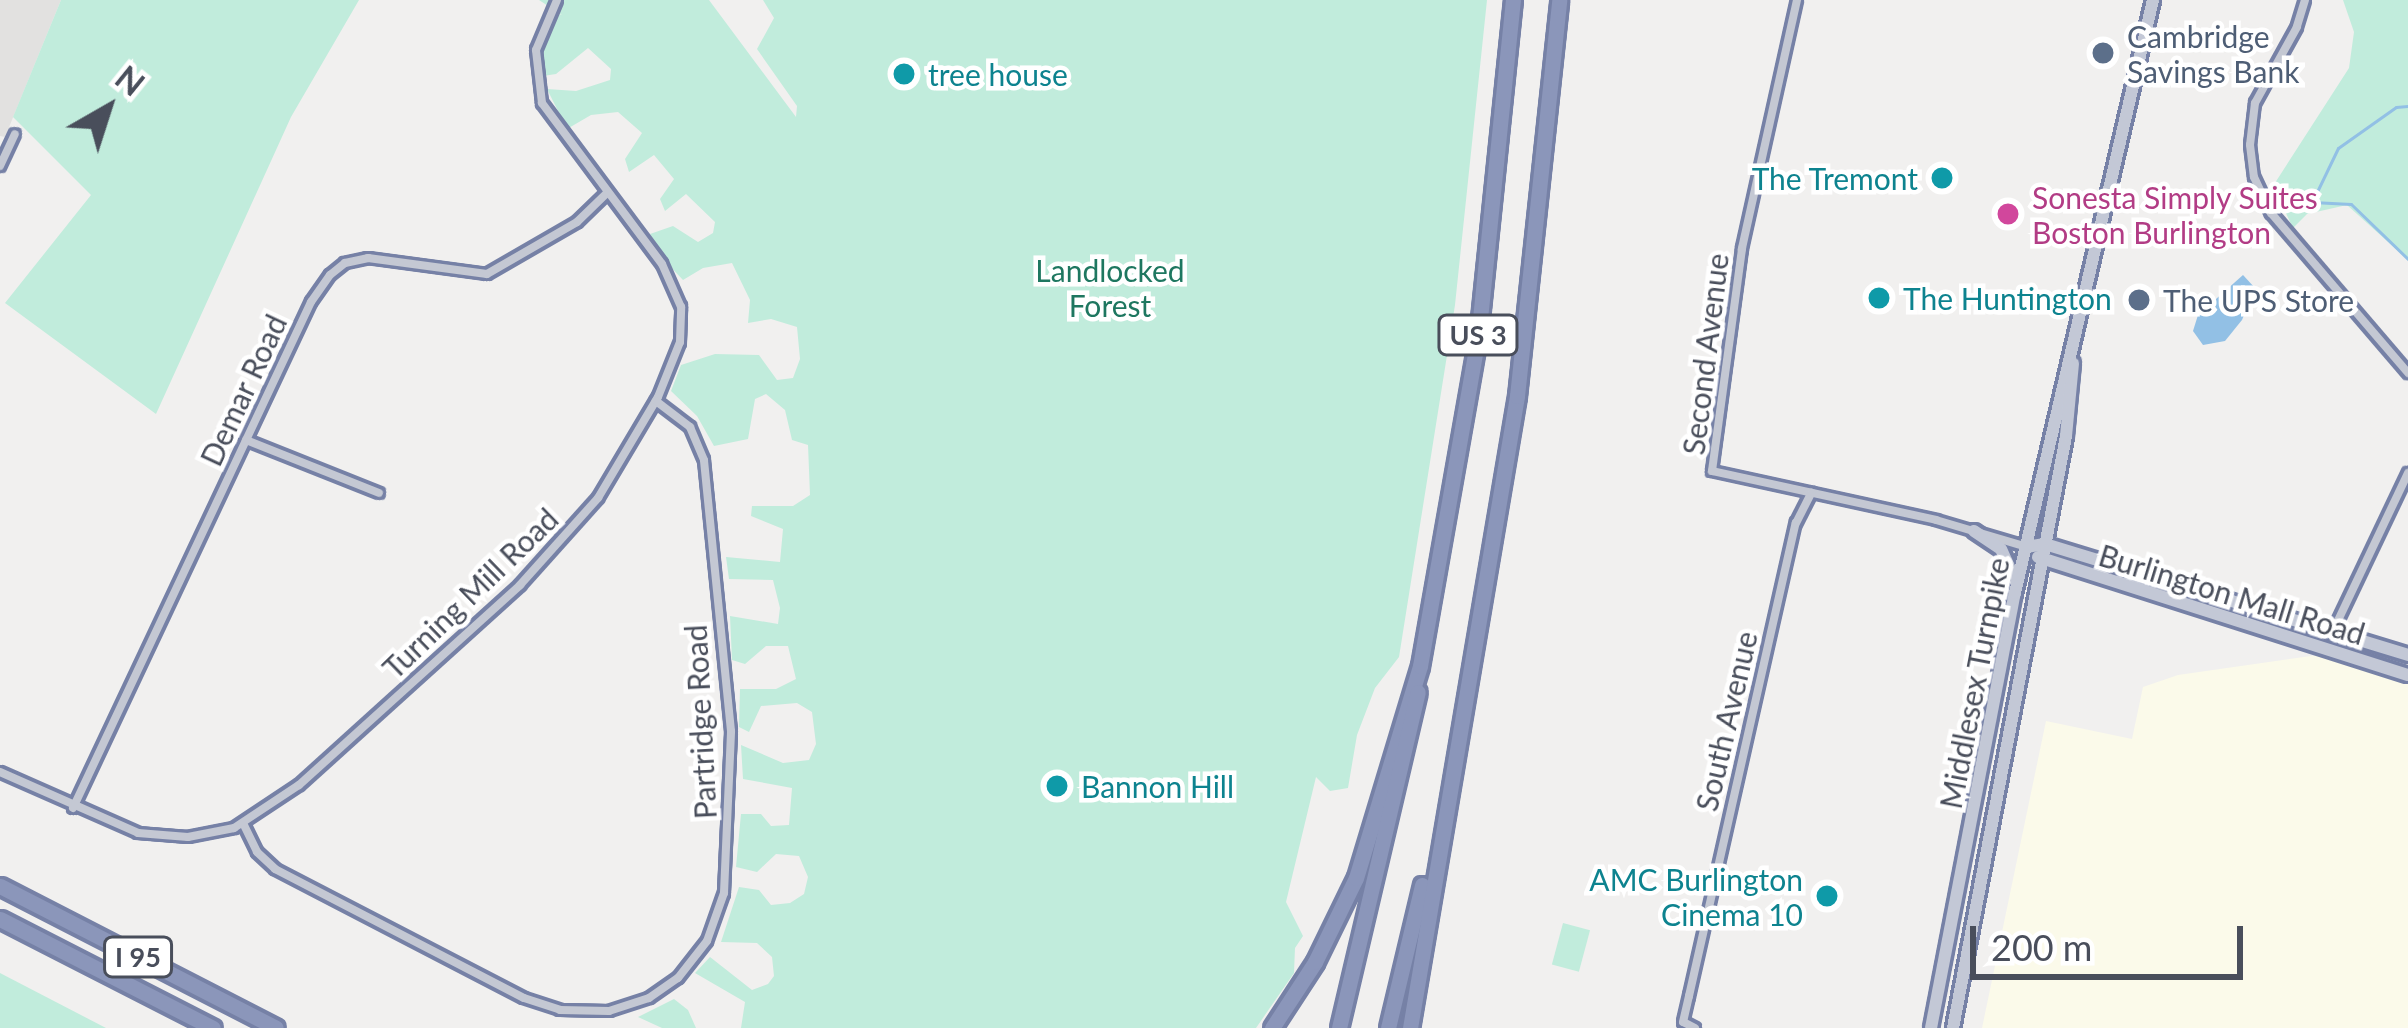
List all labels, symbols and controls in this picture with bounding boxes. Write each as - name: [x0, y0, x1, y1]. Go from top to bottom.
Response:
- place label: Cambridge Savings Bank: [2127, 18, 2299, 88]
- marker: Cambridge Savings Bank: [2090, 40, 2116, 66]
- north arrow: [48, 48, 168, 168]
- text: N: [108, 56, 153, 104]
- place label: tree house: [928, 56, 1068, 92]
- marker: tree house: [891, 61, 917, 87]
- place label: The Tremont: [1751, 160, 1918, 196]
- marker: The Tremont: [1929, 165, 1955, 191]
- place label: Sonesta Simply Suites Boston Burlington: [2032, 179, 2319, 250]
- marker: Sonesta Simply Suites Boston Burlington: [1995, 201, 2021, 227]
- street label: Second Avenue: [1675, 251, 1735, 457]
- park label: Landlocked Forest: [1035, 252, 1185, 322]
- place label: The Huntington: [1903, 280, 2112, 316]
- place label: The UPS Store: [2163, 282, 2354, 318]
- marker: The Huntington: [1866, 285, 1892, 311]
- marker: The UPS Store: [2126, 287, 2152, 313]
- street label: Demar Road: [192, 308, 294, 472]
- road number: US 3: [1436, 314, 1520, 356]
- street label: Turning Mill Road: [375, 500, 565, 686]
- street label: Burlington Mall Road: [2095, 536, 2369, 652]
- street label: Middlesex Turnpike: [1932, 554, 2016, 812]
- street label: Partridge Road: [677, 624, 723, 820]
- street label: South Avenue: [1688, 627, 1764, 815]
- place label: Bannon Hill: [1081, 768, 1234, 804]
- marker: Bannon Hill: [1044, 773, 1070, 799]
- place label: AMC Burlington Cinema 10: [1589, 861, 1803, 932]
- marker: AMC Burlington Cinema 10: [1814, 883, 1840, 909]
- scale bar: [1976, 902, 2249, 976]
- text: 200 m: [1991, 925, 2092, 969]
- road number: I 95: [102, 936, 174, 978]

